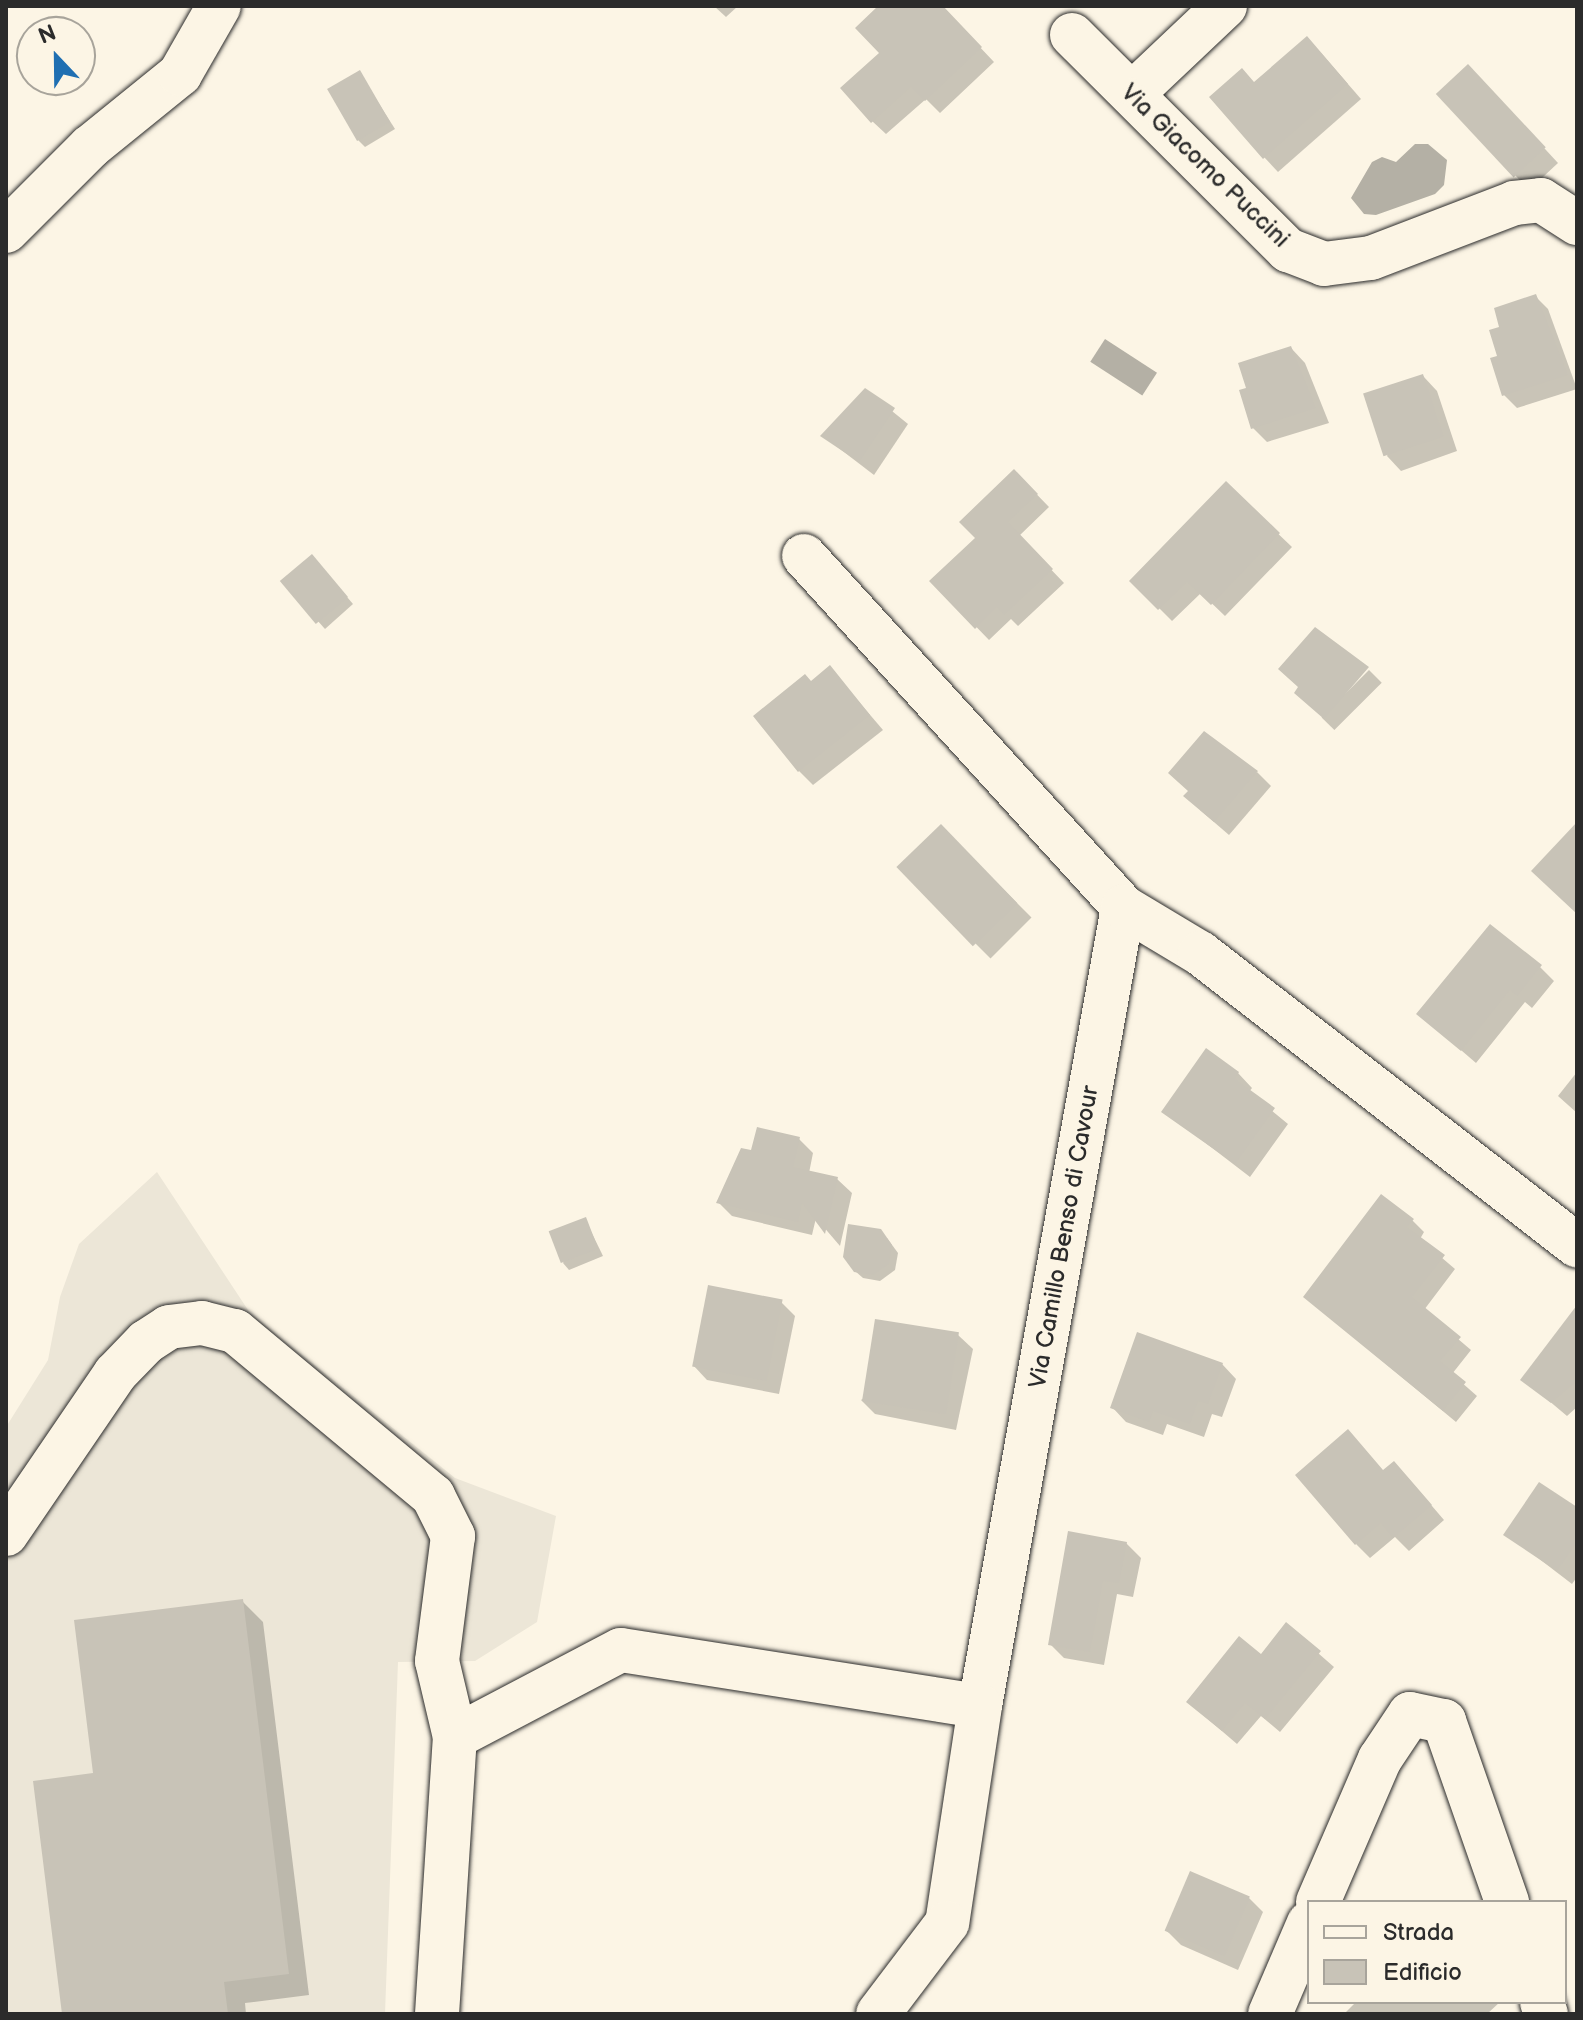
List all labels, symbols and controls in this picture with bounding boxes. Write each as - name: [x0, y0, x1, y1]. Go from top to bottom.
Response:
- north arrow: [16, 16, 96, 96]
- text: N: [35, 20, 60, 51]
- street label: Via Giacomo Puccini: [1115, 78, 1295, 254]
- street label: Via Camillo Benso di Cavour: [1023, 1084, 1105, 1390]
- legend: [1307, 1900, 1567, 2004]
- text: Strada: [1383, 1918, 1454, 1947]
- text: Edificio: [1383, 1958, 1462, 1987]

